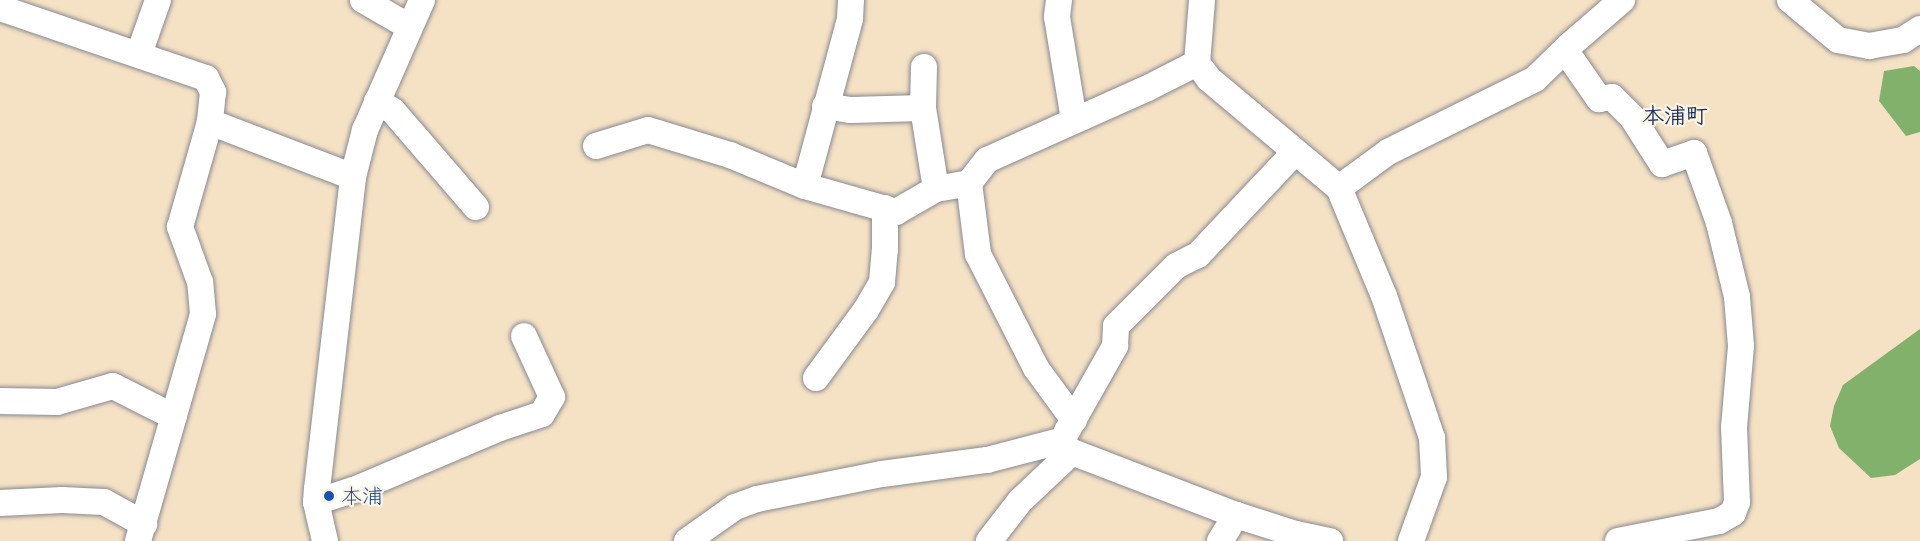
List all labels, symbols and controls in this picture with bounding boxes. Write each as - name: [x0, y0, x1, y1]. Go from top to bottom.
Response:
- district label: 本浦町: [1642, 103, 1708, 129]
- place label: 本浦: [341, 483, 383, 509]
- marker: 本浦: [322, 489, 336, 503]

